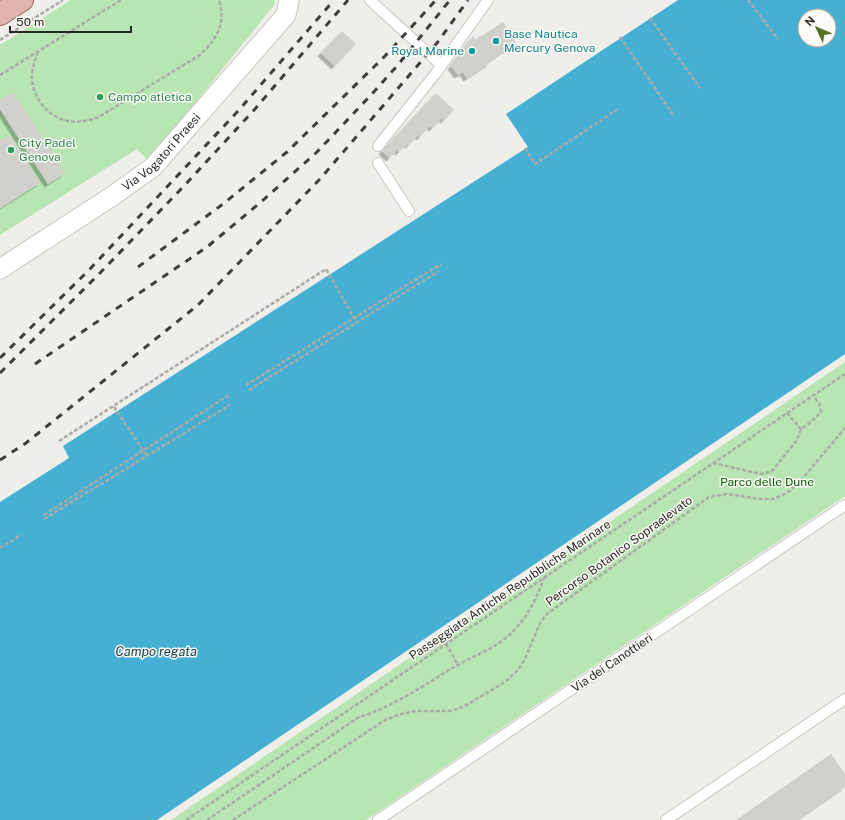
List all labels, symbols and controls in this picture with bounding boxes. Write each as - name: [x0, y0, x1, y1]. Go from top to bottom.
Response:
- scale bar: [10, 8, 131, 34]
- north arrow: [797, 8, 837, 48]
- text: N: [803, 14, 817, 28]
- text: 50 m: [16, 15, 44, 29]
- place label: Base Nautica Mercury Genova: [504, 27, 595, 55]
- marker: Base Nautica Mercury Genova: [491, 36, 501, 46]
- place label: Royal Marine: [391, 44, 464, 58]
- marker: Royal Marine: [467, 46, 477, 56]
- place label: Campo atletica: [108, 90, 192, 104]
- marker: Campo atletica: [95, 92, 105, 102]
- street label: Via Vogatori Praesi: [119, 111, 203, 194]
- place label: City Padel Genova: [19, 136, 76, 164]
- marker: City Padel Genova: [6, 145, 16, 155]
- park label: Parco delle Dune: [720, 475, 814, 489]
- street label: Percorso Botanico Sopraelevato: [543, 493, 695, 609]
- street label: Passeggiata Antiche Repubbliche Marinare: [407, 517, 613, 663]
- street label: Via dei Canottieri: [569, 631, 655, 695]
- water label: Campo regata: [115, 644, 197, 659]

